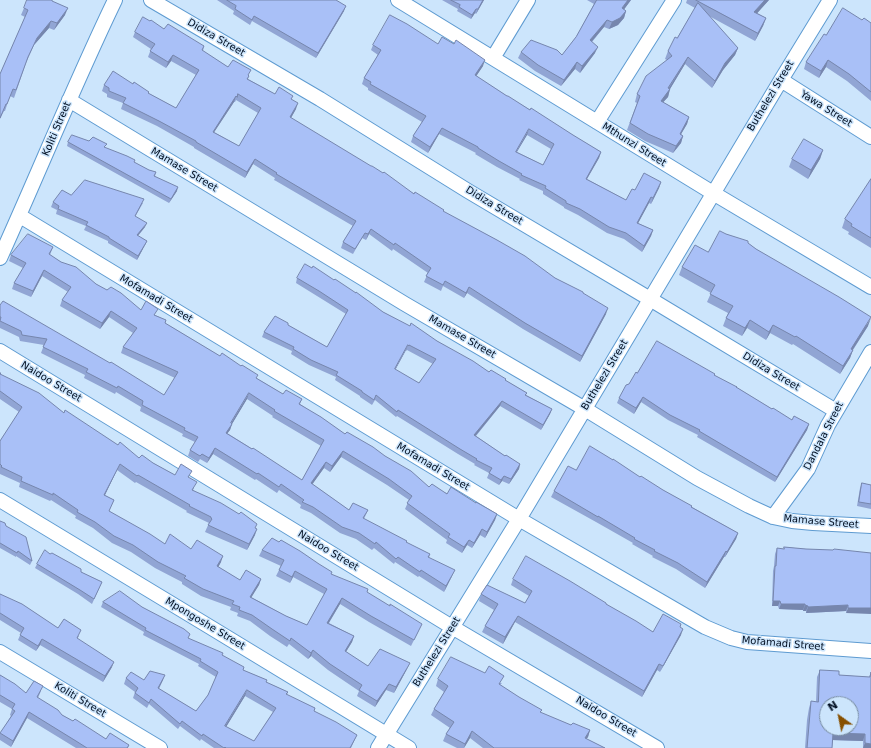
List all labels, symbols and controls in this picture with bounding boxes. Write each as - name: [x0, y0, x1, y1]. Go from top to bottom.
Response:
- street label: Didiza Street: [185, 17, 247, 59]
- street label: Buthelezi Street: [745, 59, 797, 133]
- street label: Yawa Street: [798, 88, 854, 130]
- street label: Koliti Street: [40, 100, 74, 158]
- street label: Mthunzi Street: [600, 121, 668, 169]
- street label: Mamase Street: [149, 145, 219, 195]
- street label: Didiza Street: [463, 184, 525, 228]
- street label: Mofamadi Street: [117, 272, 195, 326]
- street label: Mamase Street: [426, 313, 498, 361]
- street label: Buthelezi Street: [579, 338, 631, 412]
- street label: Didiza Street: [740, 350, 802, 394]
- street label: Naidoo Street: [19, 359, 83, 405]
- street label: Dandala Street: [802, 400, 846, 472]
- street label: Mofamadi Street: [394, 440, 472, 494]
- street label: Mamase Street: [783, 513, 859, 531]
- street label: Naidoo Street: [296, 528, 360, 574]
- street label: Mpongoshe Street: [163, 595, 247, 653]
- street label: Buthelezi Street: [411, 615, 463, 689]
- street label: Mofamadi Street: [741, 634, 825, 654]
- street label: Koliti Street: [52, 680, 108, 720]
- street label: Naidoo Street: [574, 694, 638, 740]
- north arrow: [819, 696, 859, 736]
- text: N: [825, 698, 840, 714]

